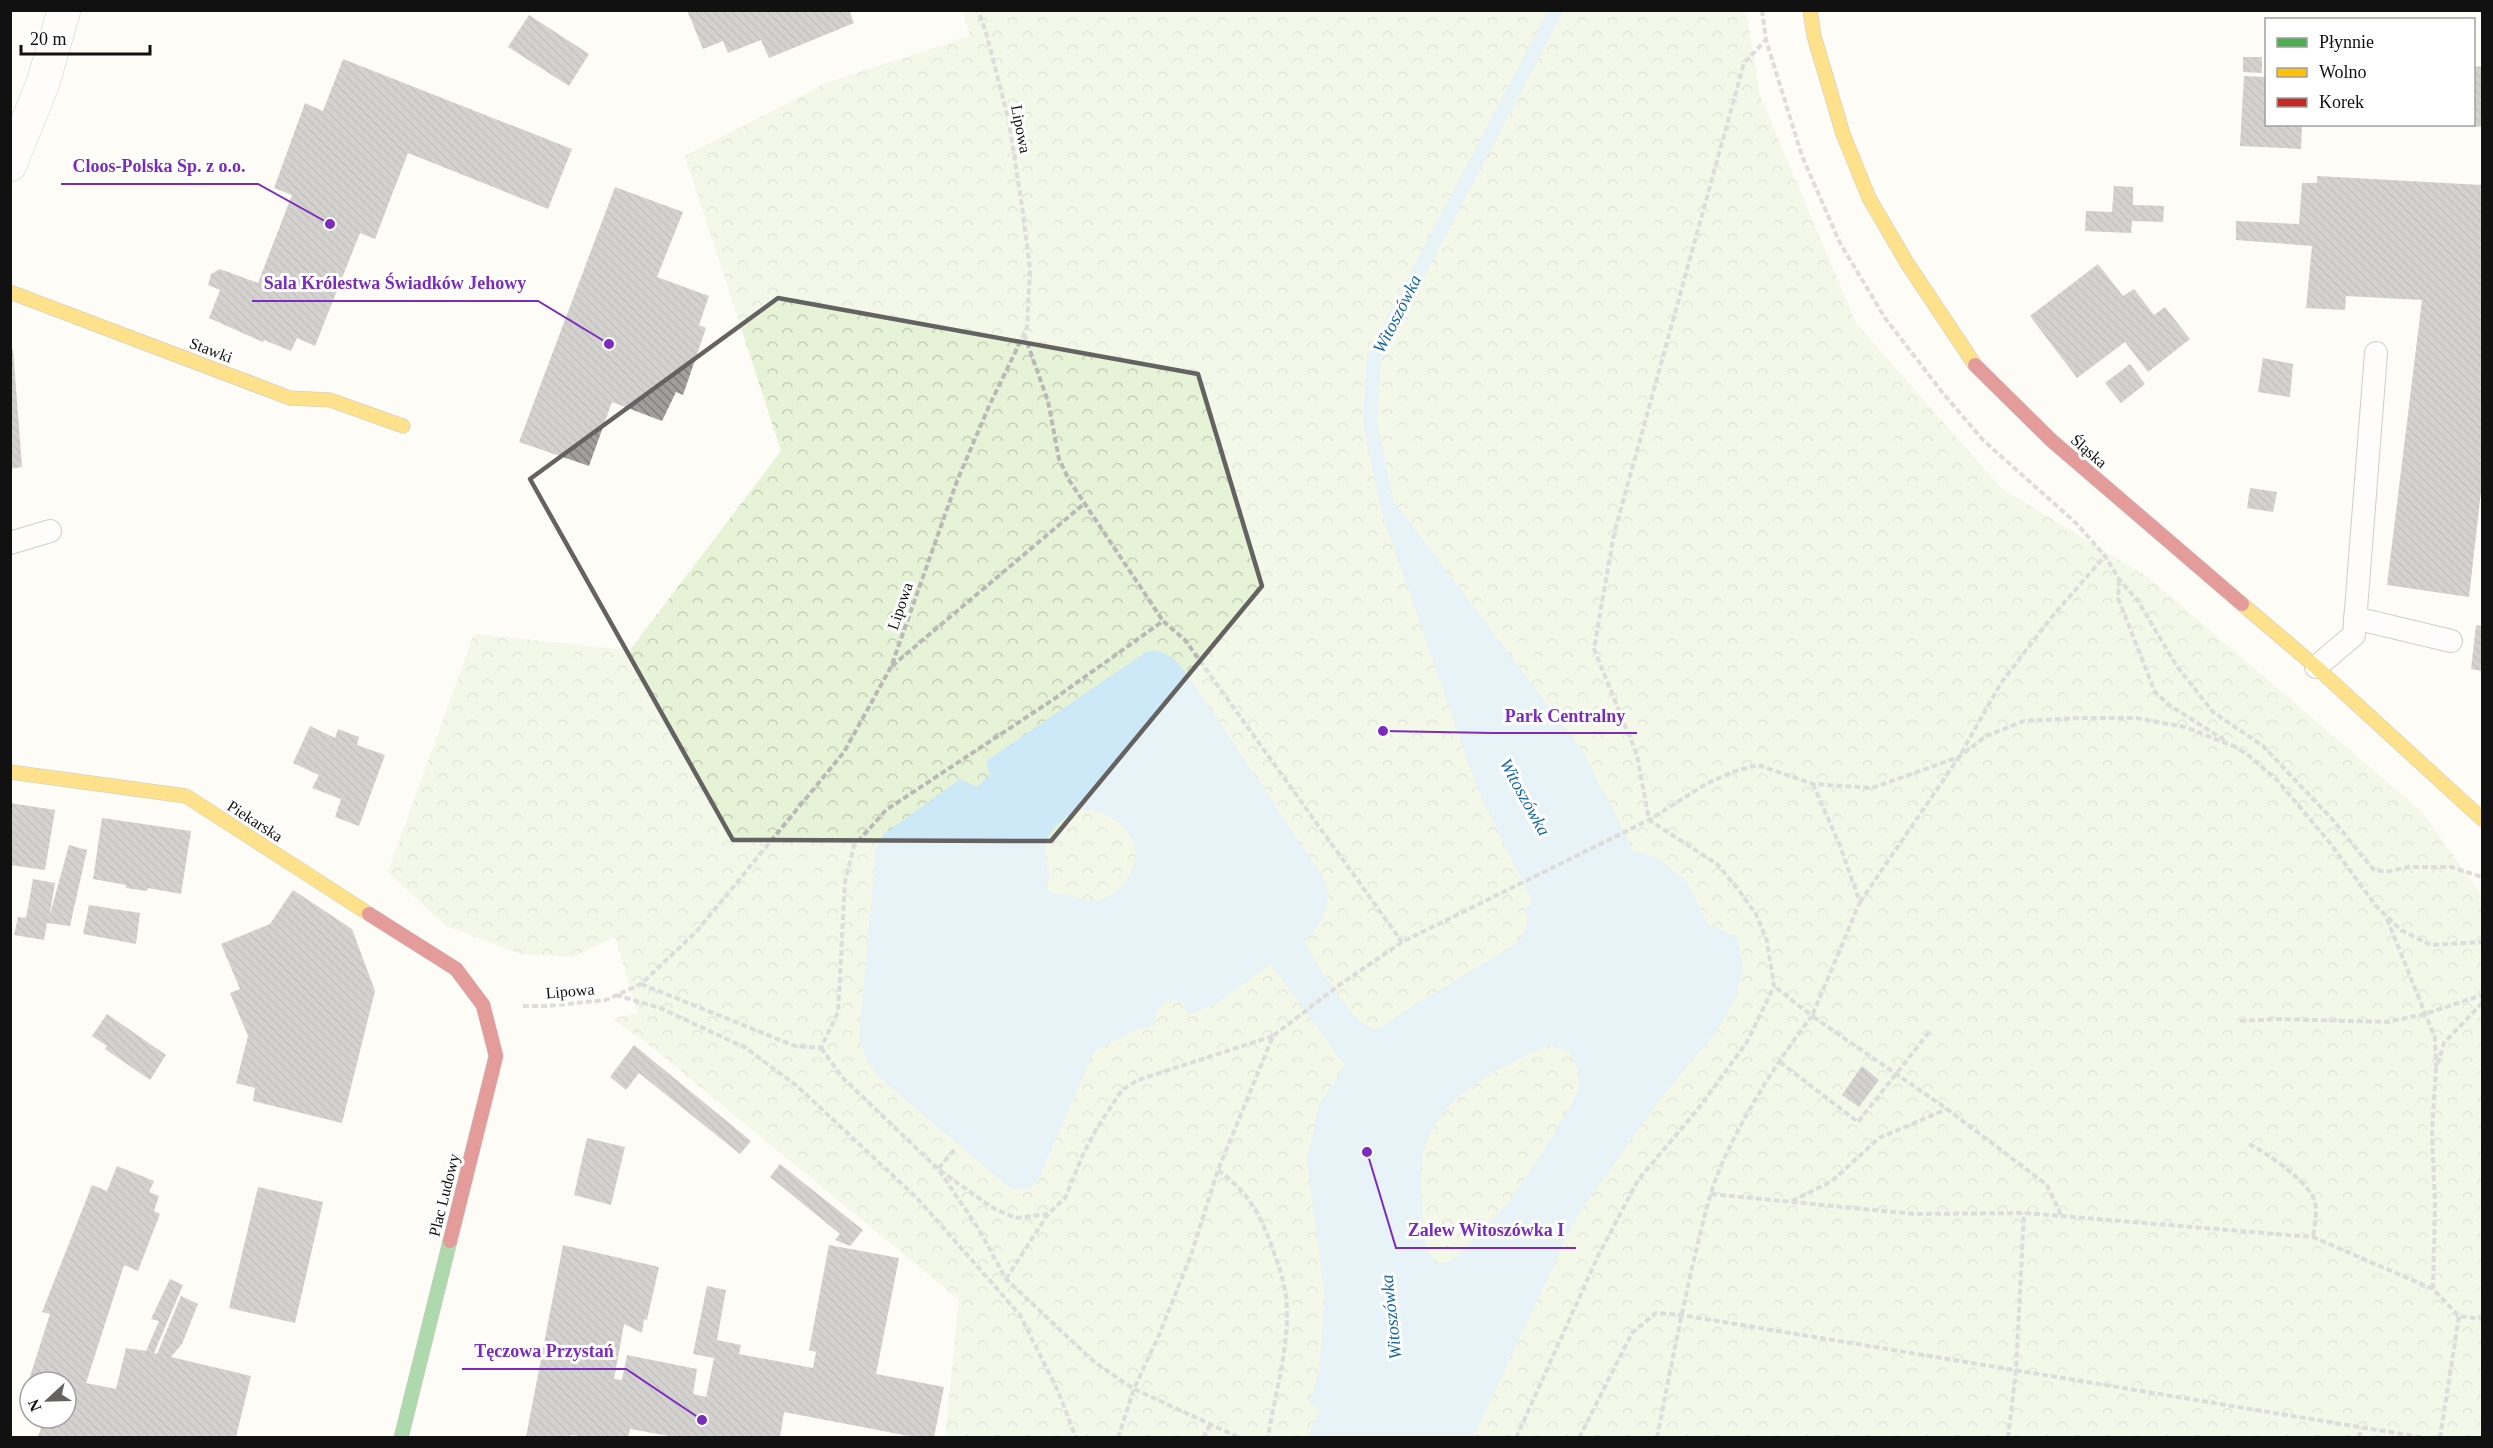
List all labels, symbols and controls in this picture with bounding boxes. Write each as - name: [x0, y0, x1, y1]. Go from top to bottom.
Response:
- scale bar: [21, 18, 150, 56]
- legend: [2265, 18, 2475, 126]
- text: 20 m: [30, 29, 67, 49]
- text: Płynnie: [2319, 32, 2374, 52]
- text: Wolno: [2319, 62, 2367, 82]
- text: Korek: [2319, 92, 2364, 112]
- street label: Lipowa: [1007, 103, 1034, 155]
- callout: Cloos-Polska Sp. z o.o.: [61, 148, 258, 184]
- text: Cloos-Polska Sp. z o.o.: [72, 156, 246, 176]
- callout: Sala Królestwa Świadków Jehowy: [252, 265, 538, 301]
- text: Sala Królestwa Świadków Jehowy: [264, 272, 526, 293]
- water label: Witoszówka: [1369, 272, 1425, 356]
- street label: Stawki: [187, 334, 235, 366]
- street label: Śląska: [2067, 430, 2111, 472]
- street label: Lipowa: [884, 580, 917, 632]
- callout: Park Centralny: [1493, 697, 1637, 733]
- text: Park Centralny: [1505, 706, 1625, 726]
- water label: Witoszówka: [1496, 755, 1554, 839]
- street label: Piekarska: [224, 797, 286, 845]
- street label: Lipowa: [545, 980, 595, 1003]
- street label: Plac Ludowy: [425, 1152, 463, 1238]
- callout: Zalew Witoszówka I: [1396, 1212, 1576, 1248]
- text: Zalew Witoszówka I: [1408, 1220, 1564, 1240]
- water label: Witoszówka: [1377, 1274, 1405, 1360]
- callout: Tęczowa Przystań: [462, 1333, 626, 1369]
- text: Tęczowa Przystań: [474, 1341, 614, 1361]
- north arrow: [18, 1370, 78, 1430]
- text: N: [24, 1396, 45, 1414]

